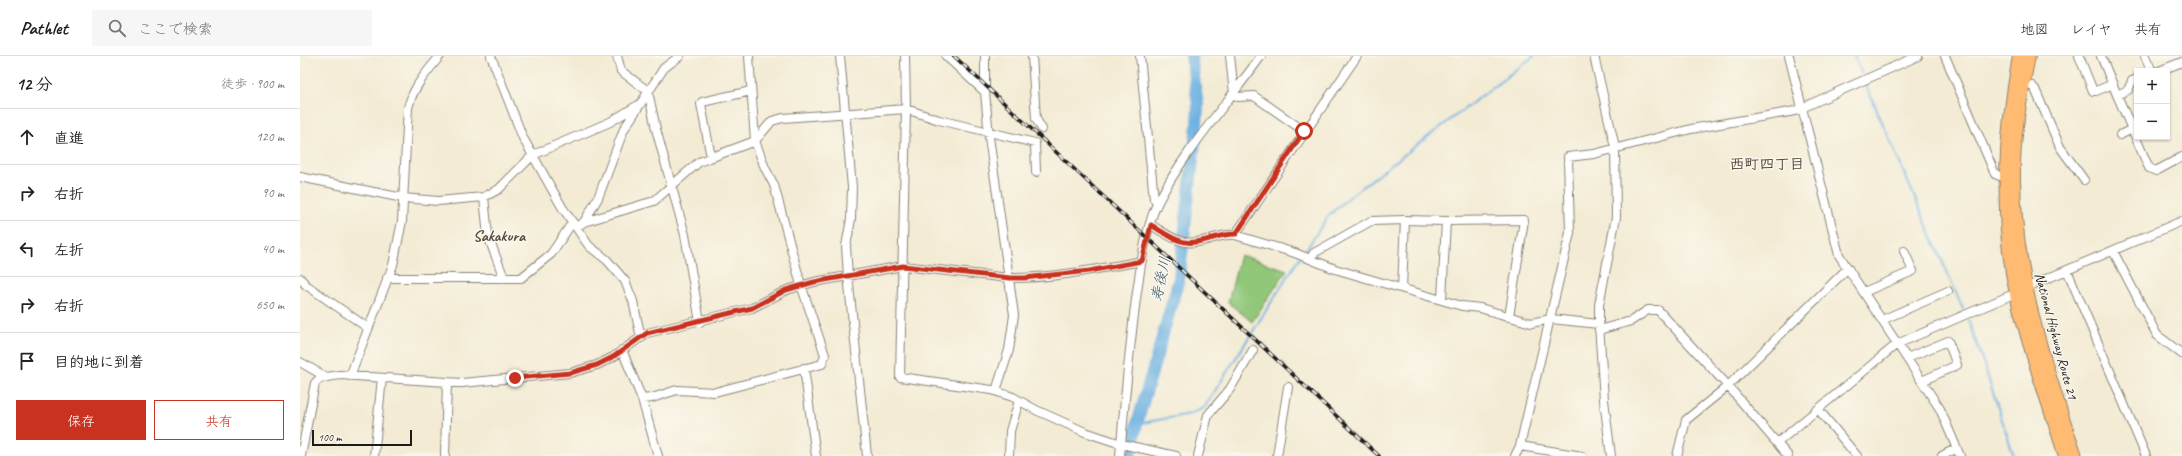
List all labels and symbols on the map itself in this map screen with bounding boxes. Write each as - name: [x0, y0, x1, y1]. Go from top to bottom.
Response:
- route start: [1295, 122, 1313, 140]
- district label: 西町四丁目: [1729, 155, 1805, 174]
- district label: Sakakura: [473, 226, 527, 246]
- water label: 寿後川: [1147, 255, 1175, 303]
- street label: National Highway Route 21: [2031, 271, 2081, 402]
- route end: [506, 369, 524, 387]
- scale bar: [312, 428, 412, 447]

